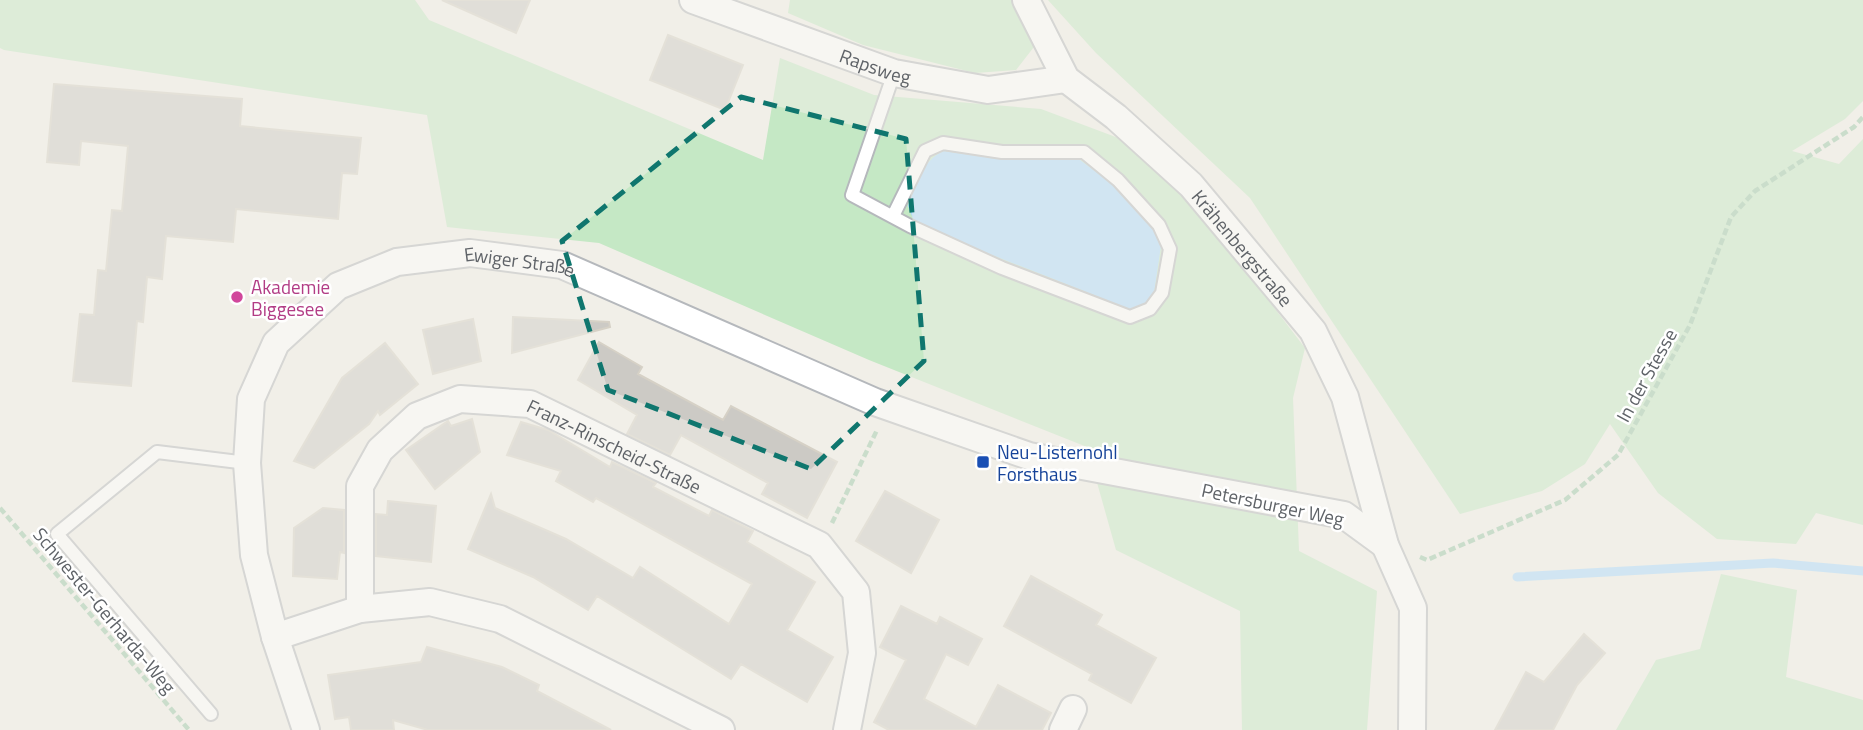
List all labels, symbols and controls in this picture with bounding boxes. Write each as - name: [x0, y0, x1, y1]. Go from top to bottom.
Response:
- street label: Rapsweg: [836, 40, 914, 90]
- street label: Krähenbergstraße: [1186, 183, 1301, 312]
- street label: Ewiger Straße: [462, 238, 580, 284]
- place label: Akademie Biggesee: [251, 272, 330, 323]
- marker: Akademie Biggesee: [229, 289, 245, 305]
- street label: In der Stesse: [1608, 323, 1684, 427]
- street label: Franz-Rinscheid-Straße: [523, 390, 707, 500]
- place label: Neu-Listernohl Forsthaus: [997, 437, 1118, 488]
- marker: Neu-Listernohl Forsthaus: [975, 454, 991, 470]
- street label: Petersburger Weg: [1199, 475, 1347, 533]
- street label: Schwester-Gerharda-Weg: [27, 521, 183, 700]

